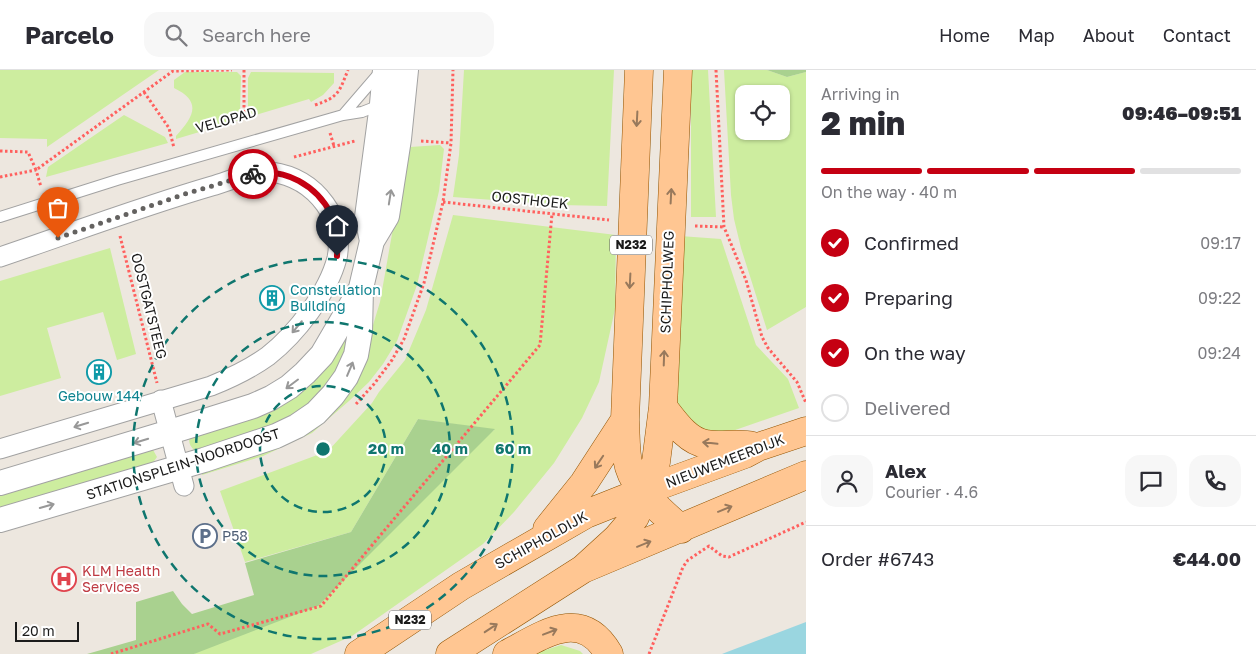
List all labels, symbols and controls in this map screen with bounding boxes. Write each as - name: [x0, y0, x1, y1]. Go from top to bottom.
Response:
- search box: [144, 12, 494, 57]
- text: Parcelo: [25, 20, 114, 49]
- icon: search: [162, 21, 190, 49]
- text: Search here: [202, 23, 311, 46]
- text: Home: [939, 24, 990, 46]
- text: Map: [1018, 24, 1055, 46]
- text: About: [1083, 24, 1135, 46]
- text: Contact: [1163, 24, 1231, 46]
- text: Arriving in: [821, 84, 900, 104]
- map controls: [735, 85, 790, 140]
- button: locate: [735, 85, 790, 140]
- text: 09:46–09:51: [1122, 101, 1241, 124]
- street label: VELOPAD: [193, 103, 258, 136]
- text: 2 min: [821, 104, 905, 142]
- one-way arrow: [633, 110, 642, 126]
- courier: [228, 149, 278, 199]
- icon: bike: [239, 160, 267, 188]
- text: On the way · 40 m: [821, 182, 957, 202]
- pin: [37, 187, 79, 238]
- street label: OOSTHOEK: [491, 187, 570, 212]
- one-way arrow: [667, 188, 676, 204]
- one-way arrow: [385, 189, 395, 205]
- icon: bag: [44, 194, 72, 222]
- pin: [316, 205, 358, 256]
- icon: home: [323, 212, 351, 240]
- icon: check: [821, 229, 849, 257]
- street label: SCHIPHOLWEG: [656, 230, 677, 334]
- text: Confirmed: [864, 231, 959, 254]
- text: 09:17: [1200, 233, 1241, 253]
- road number: N232: [610, 236, 652, 254]
- street label: OOSTGATSTEEG: [128, 251, 171, 361]
- one-way arrow: [625, 273, 634, 289]
- place label: Constellation Building: [290, 281, 381, 314]
- icon: check: [821, 284, 849, 312]
- building icon: Constellation Building: [259, 285, 285, 311]
- text: Preparing: [864, 286, 953, 309]
- text: 09:22: [1198, 288, 1241, 308]
- one-way arrow: [292, 320, 303, 333]
- icon: check: [821, 339, 849, 367]
- text: On the way: [864, 341, 966, 364]
- text: 09:24: [1198, 343, 1241, 363]
- one-way arrow: [660, 350, 669, 366]
- building icon: Gebouw 144: [86, 359, 112, 385]
- one-way arrow: [346, 361, 355, 377]
- one-way arrow: [286, 378, 299, 389]
- place label: Gebouw 144: [58, 387, 140, 404]
- text: Delivered: [864, 396, 951, 419]
- one-way arrow: [73, 420, 89, 430]
- street label: STATIONSPLEIN-NOORDOOST: [84, 424, 282, 503]
- street label: NIEUWEMEERDIJK: [663, 430, 787, 491]
- one-way arrow: [133, 436, 149, 446]
- one-way arrow: [702, 438, 718, 448]
- text: 20 m: [368, 439, 404, 457]
- text: 40 m: [432, 439, 468, 457]
- text: 60 m: [495, 439, 531, 457]
- centre of rings: [314, 440, 332, 458]
- one-way arrow: [593, 454, 603, 468]
- button: person: [821, 455, 873, 507]
- button: chat: [1125, 455, 1177, 507]
- button: phone: [1189, 455, 1241, 507]
- text: Alex: [885, 459, 926, 482]
- text: Courier · 4.6: [885, 482, 978, 502]
- one-way arrow: [38, 501, 54, 511]
- one-way arrow: [718, 504, 733, 513]
- street label: SCHIPHOLDIJK: [491, 507, 590, 572]
- parking icon: P58: [192, 523, 218, 549]
- place label: P58: [222, 527, 248, 544]
- one-way arrow: [636, 539, 651, 548]
- text: Order #6743: [821, 547, 934, 570]
- text: €44.00: [1173, 547, 1241, 570]
- place label: KLM Health Services: [82, 562, 160, 595]
- hospital icon: KLM Health Services: [51, 566, 77, 592]
- road number: N232: [389, 610, 431, 630]
- scale bar: [15, 619, 79, 642]
- text: 20 m: [22, 622, 55, 639]
- one-way arrow: [484, 622, 498, 632]
- one-way arrow: [542, 627, 557, 636]

